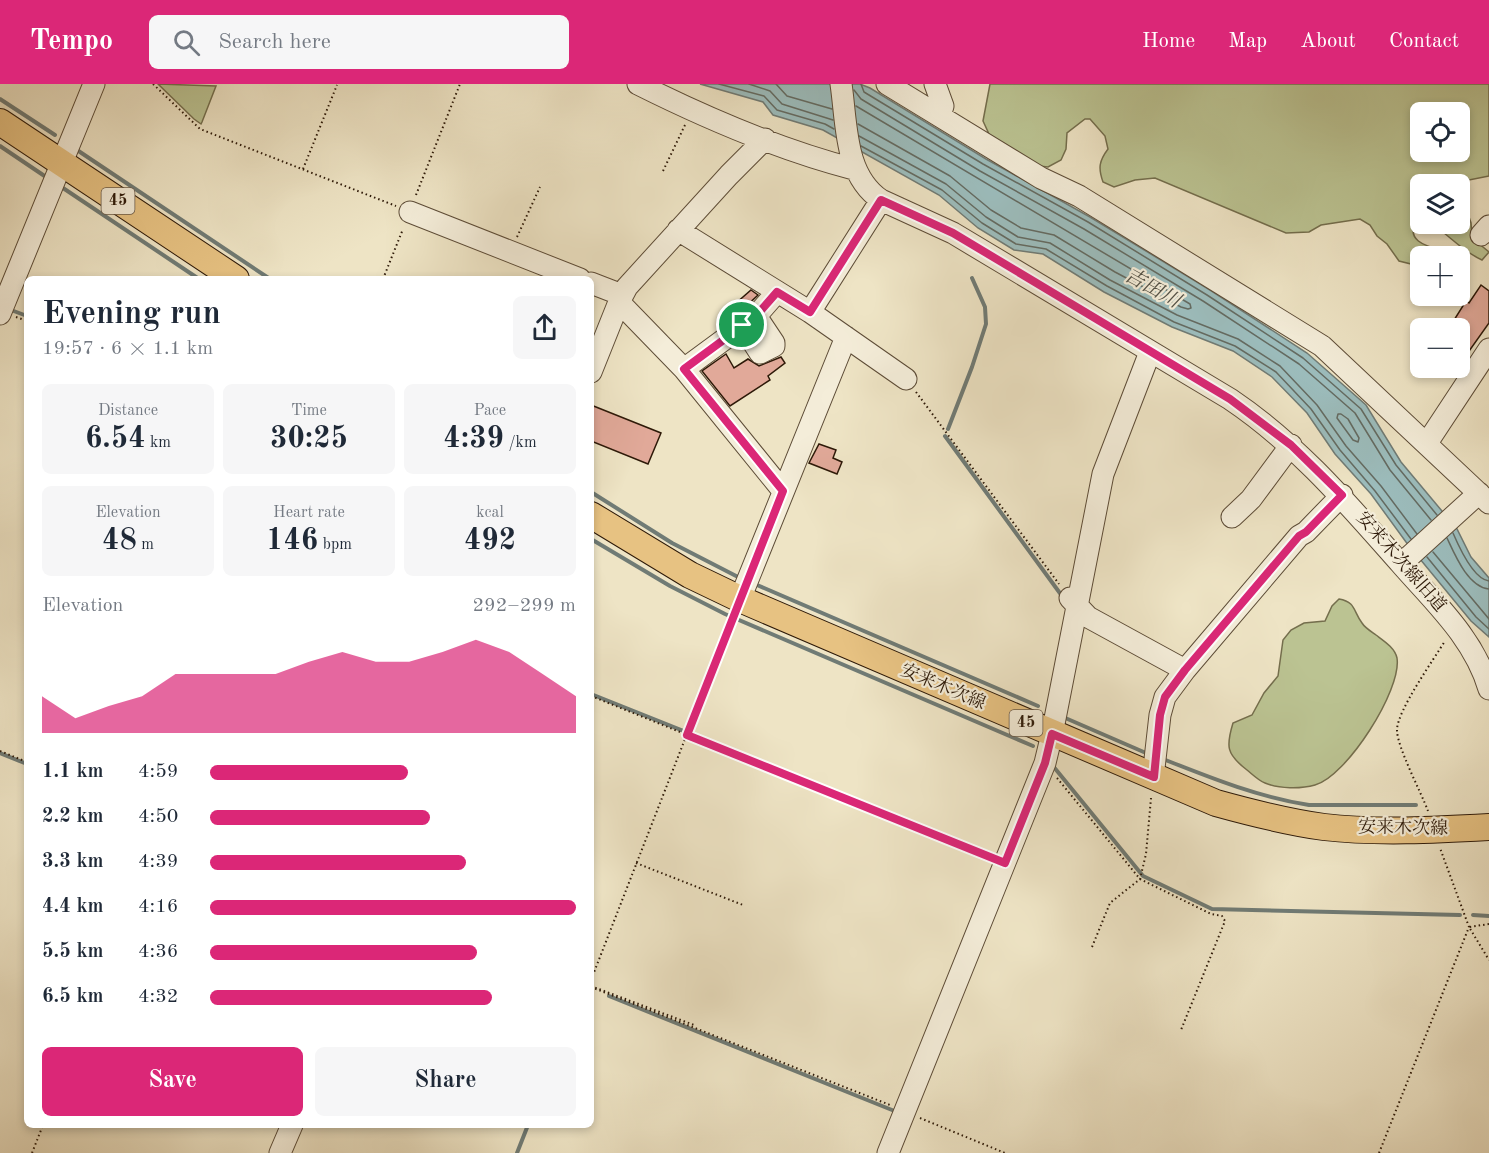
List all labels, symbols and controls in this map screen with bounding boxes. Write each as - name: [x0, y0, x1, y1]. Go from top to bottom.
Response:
- search box: [149, 15, 569, 69]
- icon: search: [170, 26, 203, 59]
- text: Tempo: [30, 28, 113, 56]
- text: Search here: [218, 31, 331, 53]
- text: Home: [1142, 31, 1195, 52]
- text: Map: [1228, 31, 1267, 52]
- text: About: [1300, 31, 1356, 52]
- text: Contact: [1389, 31, 1459, 52]
- map controls: [1410, 102, 1470, 378]
- button: locate: [1410, 102, 1470, 162]
- button: layers: [1410, 174, 1470, 234]
- road number: 45: [102, 188, 134, 214]
- button: +: [1410, 246, 1470, 306]
- water label: 吉田川: [1121, 264, 1186, 313]
- button: share: [513, 296, 576, 359]
- text: Evening run: [42, 298, 221, 331]
- pin: [716, 299, 767, 350]
- icon: arrive: [725, 308, 758, 341]
- button: −: [1410, 318, 1470, 378]
- text: 19:57 · 6 × 1.1 km: [42, 339, 213, 359]
- text: Distance: [98, 403, 158, 419]
- text: Time: [291, 403, 327, 419]
- text: Pace: [474, 403, 506, 419]
- text: 6.54: [85, 424, 146, 454]
- text: 30:25: [270, 424, 348, 454]
- text: 4:39: [443, 424, 504, 454]
- text: km: [146, 435, 171, 451]
- text: /km: [504, 435, 537, 451]
- text: Elevation: [95, 505, 161, 521]
- text: Heart rate: [273, 505, 345, 521]
- text: kcal: [476, 505, 504, 521]
- street label: 安来木次線旧道: [1353, 507, 1451, 615]
- text: 48: [102, 526, 137, 556]
- text: 146: [266, 526, 318, 556]
- text: 492: [464, 526, 516, 556]
- text: m: [137, 537, 154, 553]
- text: bpm: [318, 537, 352, 553]
- text: Elevation: [42, 596, 123, 616]
- text: 292–299 m: [473, 596, 576, 616]
- street label: 安来木次線: [898, 659, 989, 713]
- road number: 45: [1010, 710, 1042, 736]
- text: 1.1 km: [42, 762, 104, 782]
- text: 4:59: [138, 762, 178, 782]
- text: 2.2 km: [42, 807, 104, 827]
- text: 4:50: [138, 807, 178, 827]
- street label: 安来木次線: [1358, 816, 1448, 838]
- text: 3.3 km: [42, 852, 104, 872]
- text: 4:39: [138, 852, 178, 872]
- text: 4.4 km: [42, 897, 104, 917]
- text: 4:16: [138, 897, 178, 917]
- text: 5.5 km: [42, 942, 104, 962]
- text: 4:36: [138, 942, 178, 962]
- text: 6.5 km: [42, 987, 104, 1007]
- text: 4:32: [138, 987, 178, 1007]
- button: Save: [42, 1047, 303, 1116]
- button: Share: [315, 1047, 576, 1116]

